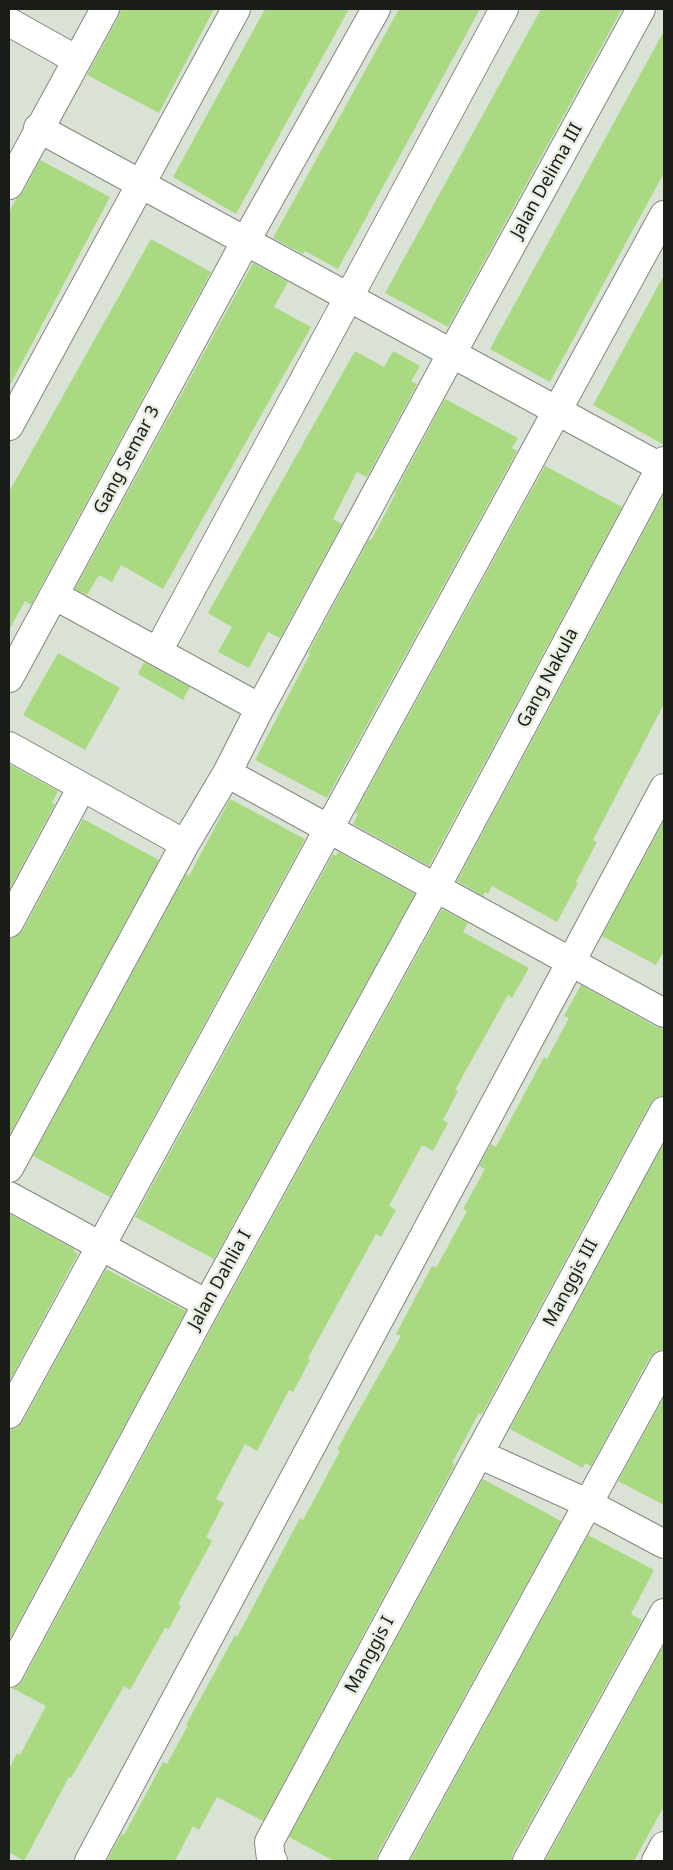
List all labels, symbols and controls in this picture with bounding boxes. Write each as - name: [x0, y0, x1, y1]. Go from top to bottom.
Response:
- street label: Jalan Delima III: [507, 120, 587, 242]
- street label: Gang Semar 3: [89, 402, 165, 518]
- street label: Gang Nakula: [513, 625, 583, 731]
- street label: Jalan Dahlia I: [184, 1227, 256, 1333]
- street label: Manggis III: [539, 1236, 603, 1330]
- street label: Manggis I: [341, 1613, 399, 1697]

